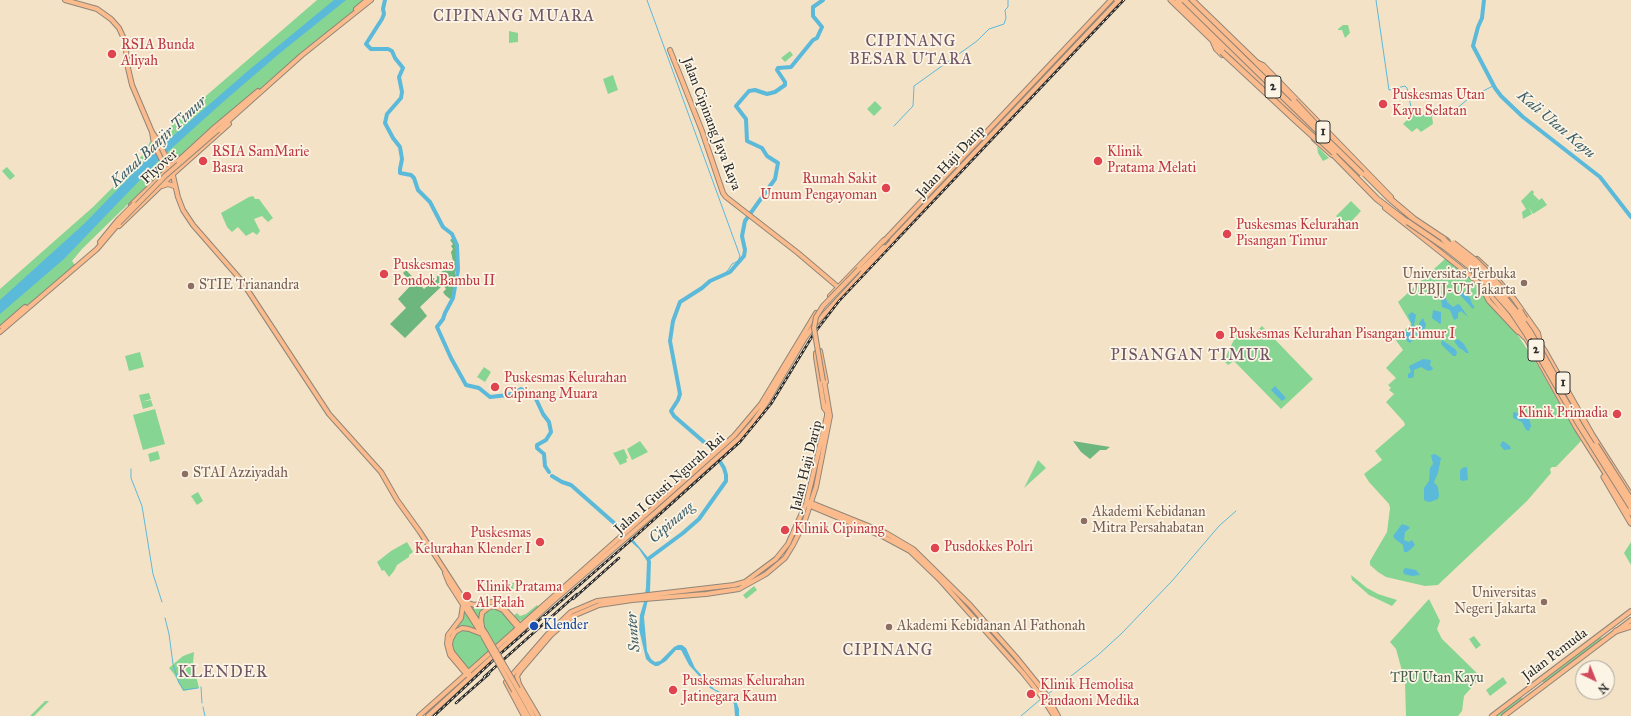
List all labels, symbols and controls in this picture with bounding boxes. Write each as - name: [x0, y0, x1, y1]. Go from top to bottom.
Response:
- district label: CIPINANG MUARA: [433, 7, 595, 27]
- district label: CIPINANG BESAR UTARA: [849, 32, 973, 70]
- place label: RSIA Bunda Aliyah: [121, 38, 195, 70]
- marker: RSIA Bunda Aliyah: [106, 48, 118, 60]
- street label: Jalan Cipinang Jaya Raya: [678, 55, 744, 193]
- road number: 2: [1265, 76, 1281, 98]
- water label: Kali Utan Kayu: [1513, 87, 1599, 163]
- place label: Puskesmas Utan Kayu Selatan: [1392, 88, 1485, 120]
- water label: Kanal Banjir Timur: [107, 93, 211, 191]
- marker: Puskesmas Utan Kayu Selatan: [1377, 98, 1389, 110]
- road number: 1: [1316, 121, 1330, 143]
- street label: Jalan Haji Darip: [913, 122, 989, 202]
- place label: RSIA SamMarie Basra: [212, 145, 309, 178]
- place label: Klinik Pratama Melati: [1107, 145, 1196, 178]
- street label: Flyover: [138, 146, 182, 188]
- marker: RSIA SamMarie Basra: [197, 155, 209, 167]
- marker: Klinik Pratama Melati: [1092, 155, 1104, 167]
- place label: Rumah Sakit Umum Pengayoman: [760, 172, 877, 204]
- marker: Rumah Sakit Umum Pengayoman: [880, 182, 892, 194]
- place label: Puskesmas Kelurahan Pisangan Timur: [1236, 218, 1359, 250]
- marker: Puskesmas Kelurahan Pisangan Timur: [1221, 228, 1233, 240]
- place label: Puskesmas Pondok Bambu II: [393, 258, 495, 290]
- place label: Universitas Terbuka UPBJJ-UT Jakarta: [1402, 267, 1516, 300]
- marker: Puskesmas Pondok Bambu II: [378, 268, 390, 280]
- place label: STIE Trianandra: [199, 278, 299, 294]
- marker: Universitas Terbuka UPBJJ-UT Jakarta: [1519, 278, 1529, 288]
- marker: STIE Trianandra: [186, 281, 196, 291]
- place label: Puskesmas Kelurahan Pisangan Timur I: [1229, 327, 1455, 343]
- marker: Puskesmas Kelurahan Pisangan Timur I: [1214, 329, 1226, 341]
- road number: 2: [1528, 339, 1544, 361]
- district label: PISANGAN TIMUR: [1110, 346, 1272, 366]
- place label: Puskesmas Kelurahan Cipinang Muara: [504, 371, 627, 404]
- road number: 1: [1556, 372, 1570, 394]
- marker: Puskesmas Kelurahan Cipinang Muara: [489, 381, 501, 393]
- place label: Klinik Primadia: [1518, 406, 1608, 422]
- marker: Klinik Primadia: [1611, 408, 1623, 420]
- street label: Jalan Haji Darip: [788, 419, 826, 513]
- street label: Jalan I Gusti Ngurah Rai: [611, 430, 729, 538]
- place label: STAI Azziyadah: [193, 466, 288, 482]
- marker: STAI Azziyadah: [180, 469, 190, 479]
- water label: Cipinang: [646, 499, 698, 547]
- place label: Akademi Kebidanan Mitra Persahabatan: [1092, 505, 1205, 538]
- marker: Akademi Kebidanan Mitra Persahabatan: [1079, 516, 1089, 526]
- place label: Klinik Cipinang: [794, 522, 884, 538]
- marker: Klinik Cipinang: [779, 524, 791, 536]
- place label: Puskesmas Kelurahan Klender I: [415, 526, 531, 558]
- marker: Puskesmas Kelurahan Klender I: [534, 536, 546, 548]
- place label: Pusdokkes Polri: [944, 540, 1033, 556]
- marker: Pusdokkes Polri: [929, 542, 941, 554]
- place label: Klinik Pratama Al Falah: [476, 580, 562, 612]
- place label: Universitas Negeri Jakarta: [1454, 586, 1536, 618]
- marker: Klinik Pratama Al Falah: [461, 590, 473, 602]
- marker: Universitas Negeri Jakarta: [1539, 597, 1549, 607]
- water label: Sunter: [623, 611, 645, 653]
- place label: Klender: [543, 618, 588, 634]
- place label: Akademi Kebidanan Al Fathonah: [897, 619, 1086, 635]
- marker: Klender: [528, 620, 540, 632]
- marker: Akademi Kebidanan Al Fathonah: [884, 622, 894, 632]
- street label: Jalan Pemuda: [1519, 625, 1591, 685]
- district label: CIPINANG: [842, 641, 934, 661]
- north arrow: [1575, 660, 1615, 700]
- district label: KLENDER: [178, 663, 268, 683]
- park label: TPU Utan Kayu: [1390, 671, 1484, 687]
- place label: Puskesmas Kelurahan Jatinegara Kaum: [682, 674, 805, 706]
- place label: Klinik Hemolisa Pandaoni Medika: [1040, 678, 1139, 710]
- text: N: [1595, 680, 1611, 696]
- marker: Puskesmas Kelurahan Jatinegara Kaum: [667, 684, 679, 696]
- marker: Klinik Hemolisa Pandaoni Medika: [1025, 688, 1037, 700]

